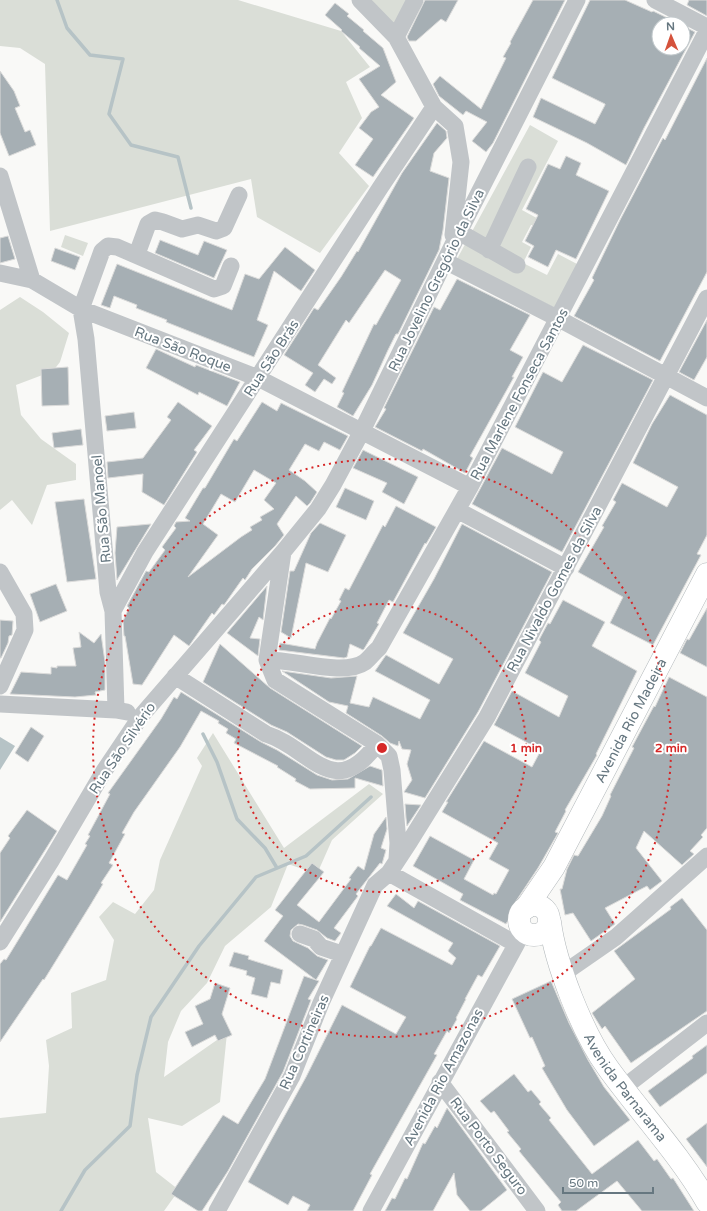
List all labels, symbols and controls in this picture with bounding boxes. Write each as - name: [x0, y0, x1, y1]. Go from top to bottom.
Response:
- north arrow: [651, 16, 691, 56]
- text: N: [666, 20, 675, 33]
- street label: Rua Jovelino Gregório da Silva: [385, 186, 488, 374]
- street label: Rua Marlene Fonseca Santos: [467, 305, 572, 483]
- street label: Rua São Brás: [240, 316, 303, 400]
- street label: Rua São Roque: [132, 323, 234, 376]
- street label: Rua São Manoel: [88, 454, 115, 564]
- street label: Rua Nivaldo Gomes da Silva: [503, 503, 605, 675]
- street label: Avenida Rio Madeira: [591, 655, 670, 786]
- street label: Rua São Silvério: [86, 699, 159, 797]
- centre of rings: [375, 741, 389, 755]
- text: 1 min: [510, 741, 542, 755]
- text: 2 min: [655, 741, 687, 755]
- street label: Rua Cortineiras: [276, 992, 333, 1092]
- street label: Avenida Rio Amazonas: [400, 1006, 487, 1149]
- street label: Avenida Parnarama: [580, 1031, 670, 1145]
- street label: Rua Porto Seguro: [446, 1094, 531, 1199]
- scale bar: [563, 1169, 653, 1195]
- text: 50 m: [569, 1176, 598, 1190]

